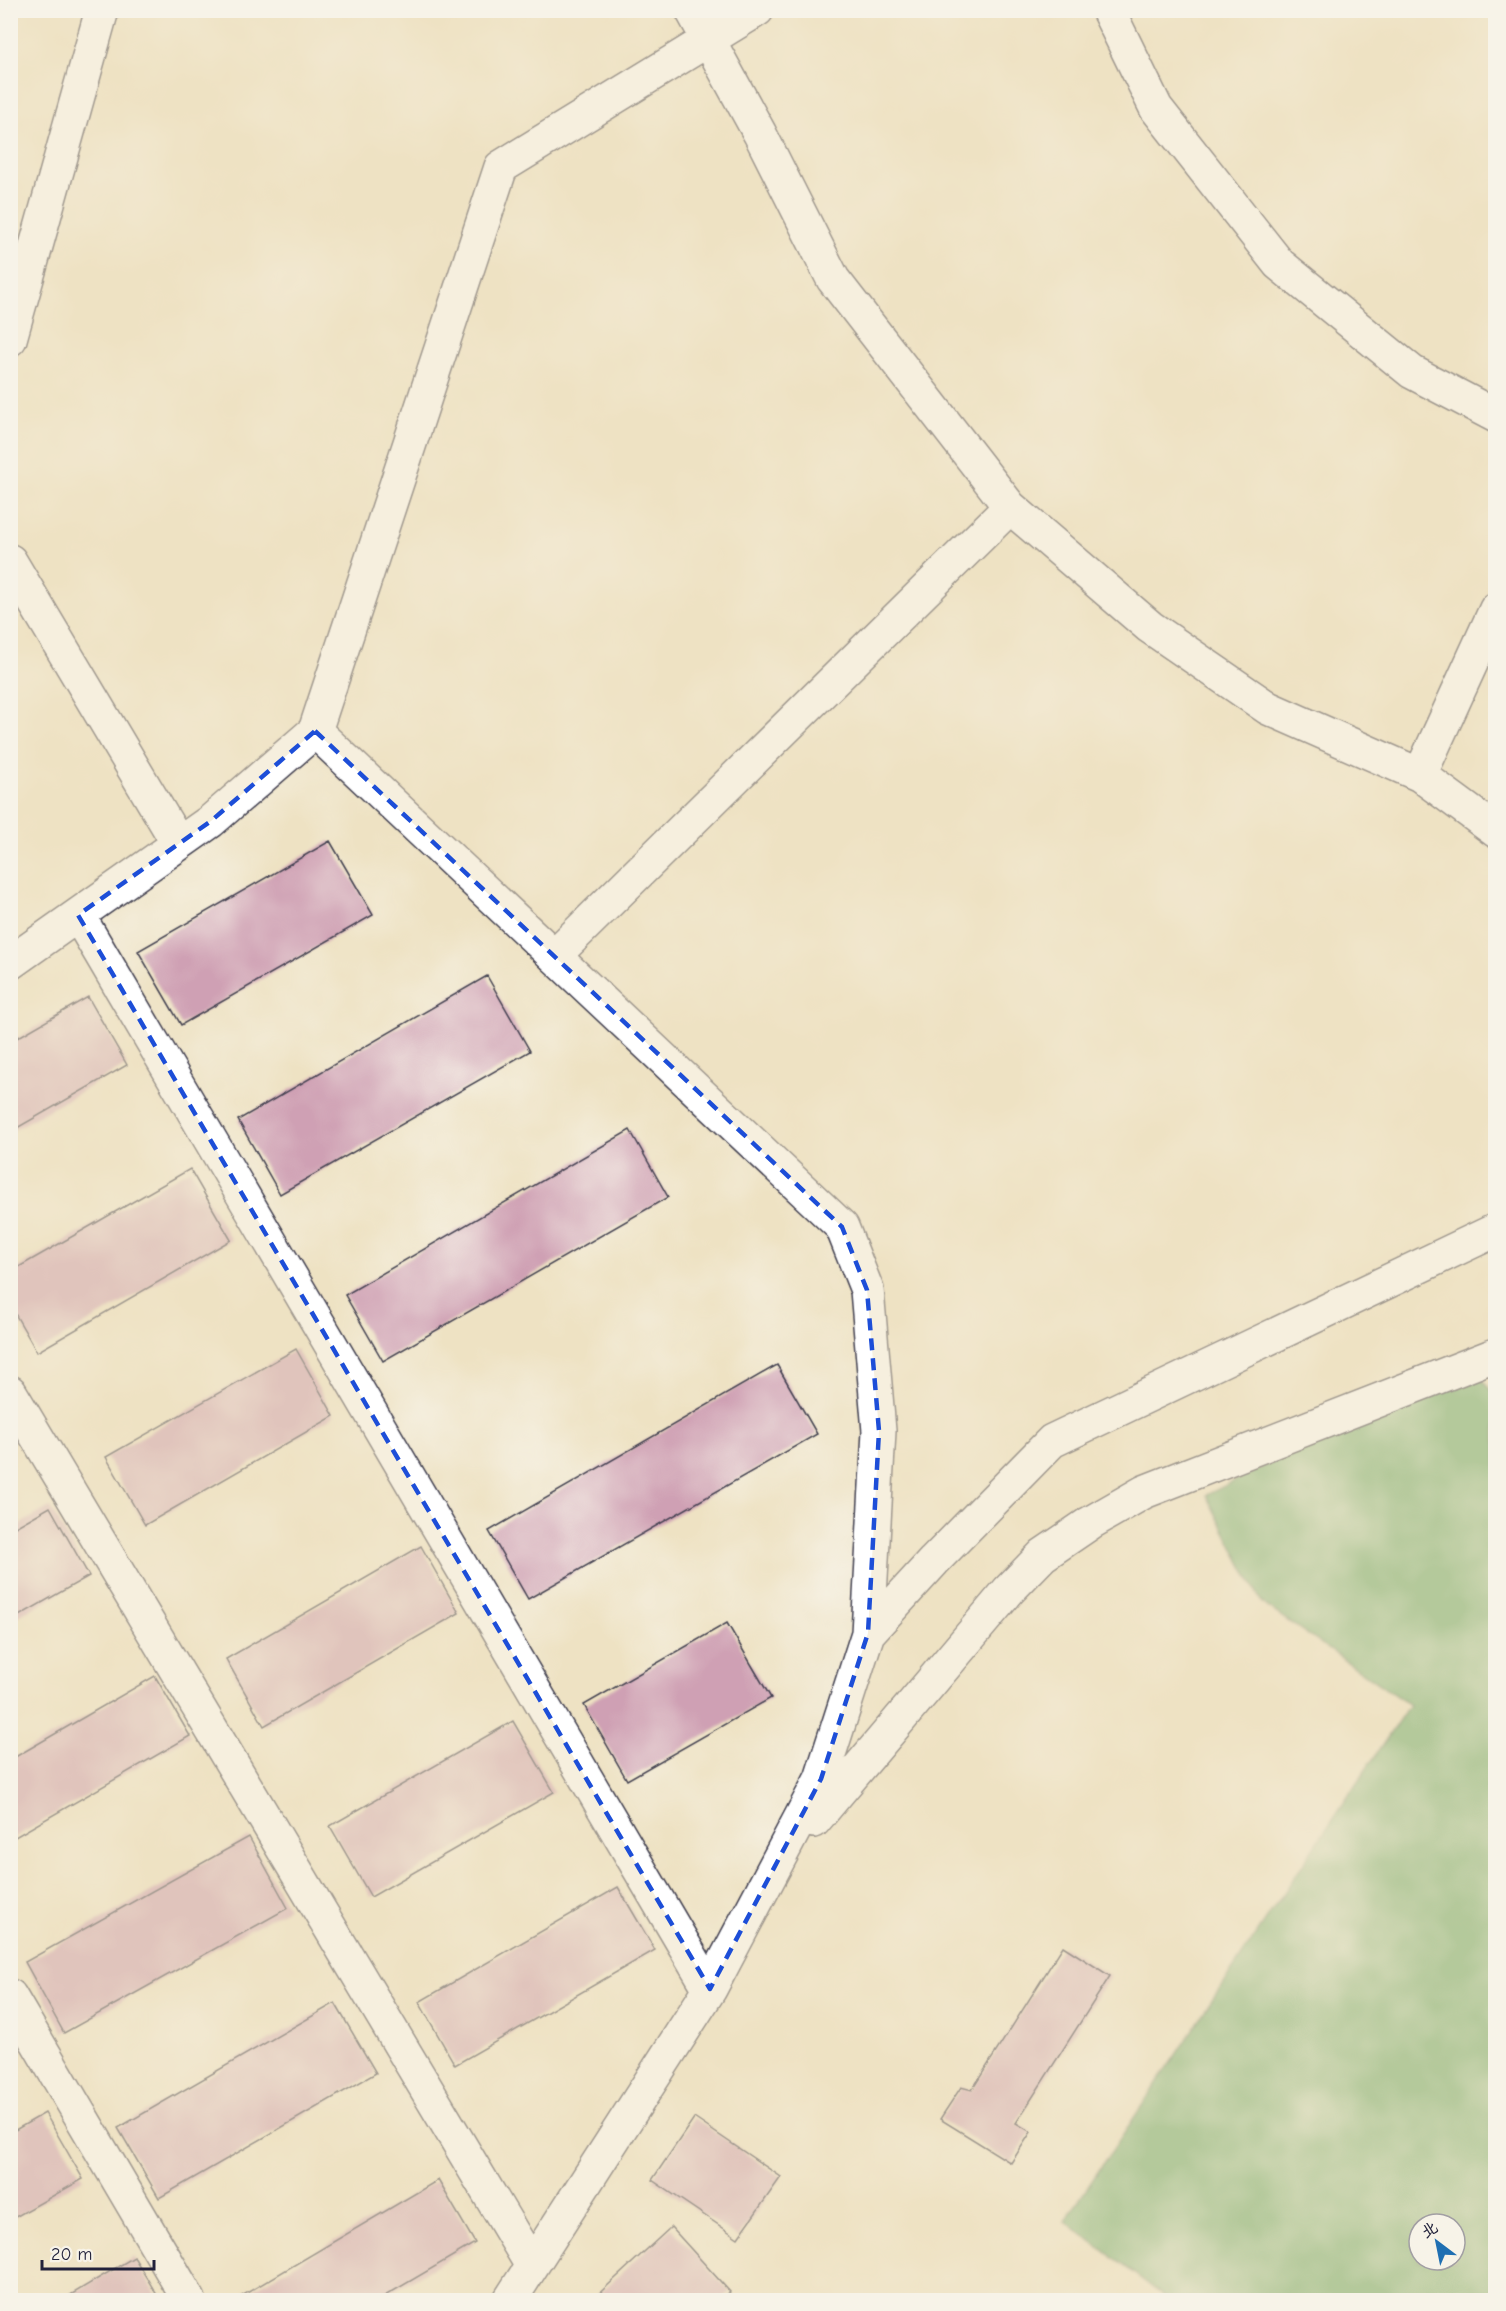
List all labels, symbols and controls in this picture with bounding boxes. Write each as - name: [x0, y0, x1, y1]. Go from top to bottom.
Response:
- north arrow: [1407, 2212, 1467, 2272]
- text: 北: [1418, 2218, 1441, 2242]
- scale bar: [42, 2233, 154, 2271]
- text: 20 m: [51, 2244, 92, 2265]

